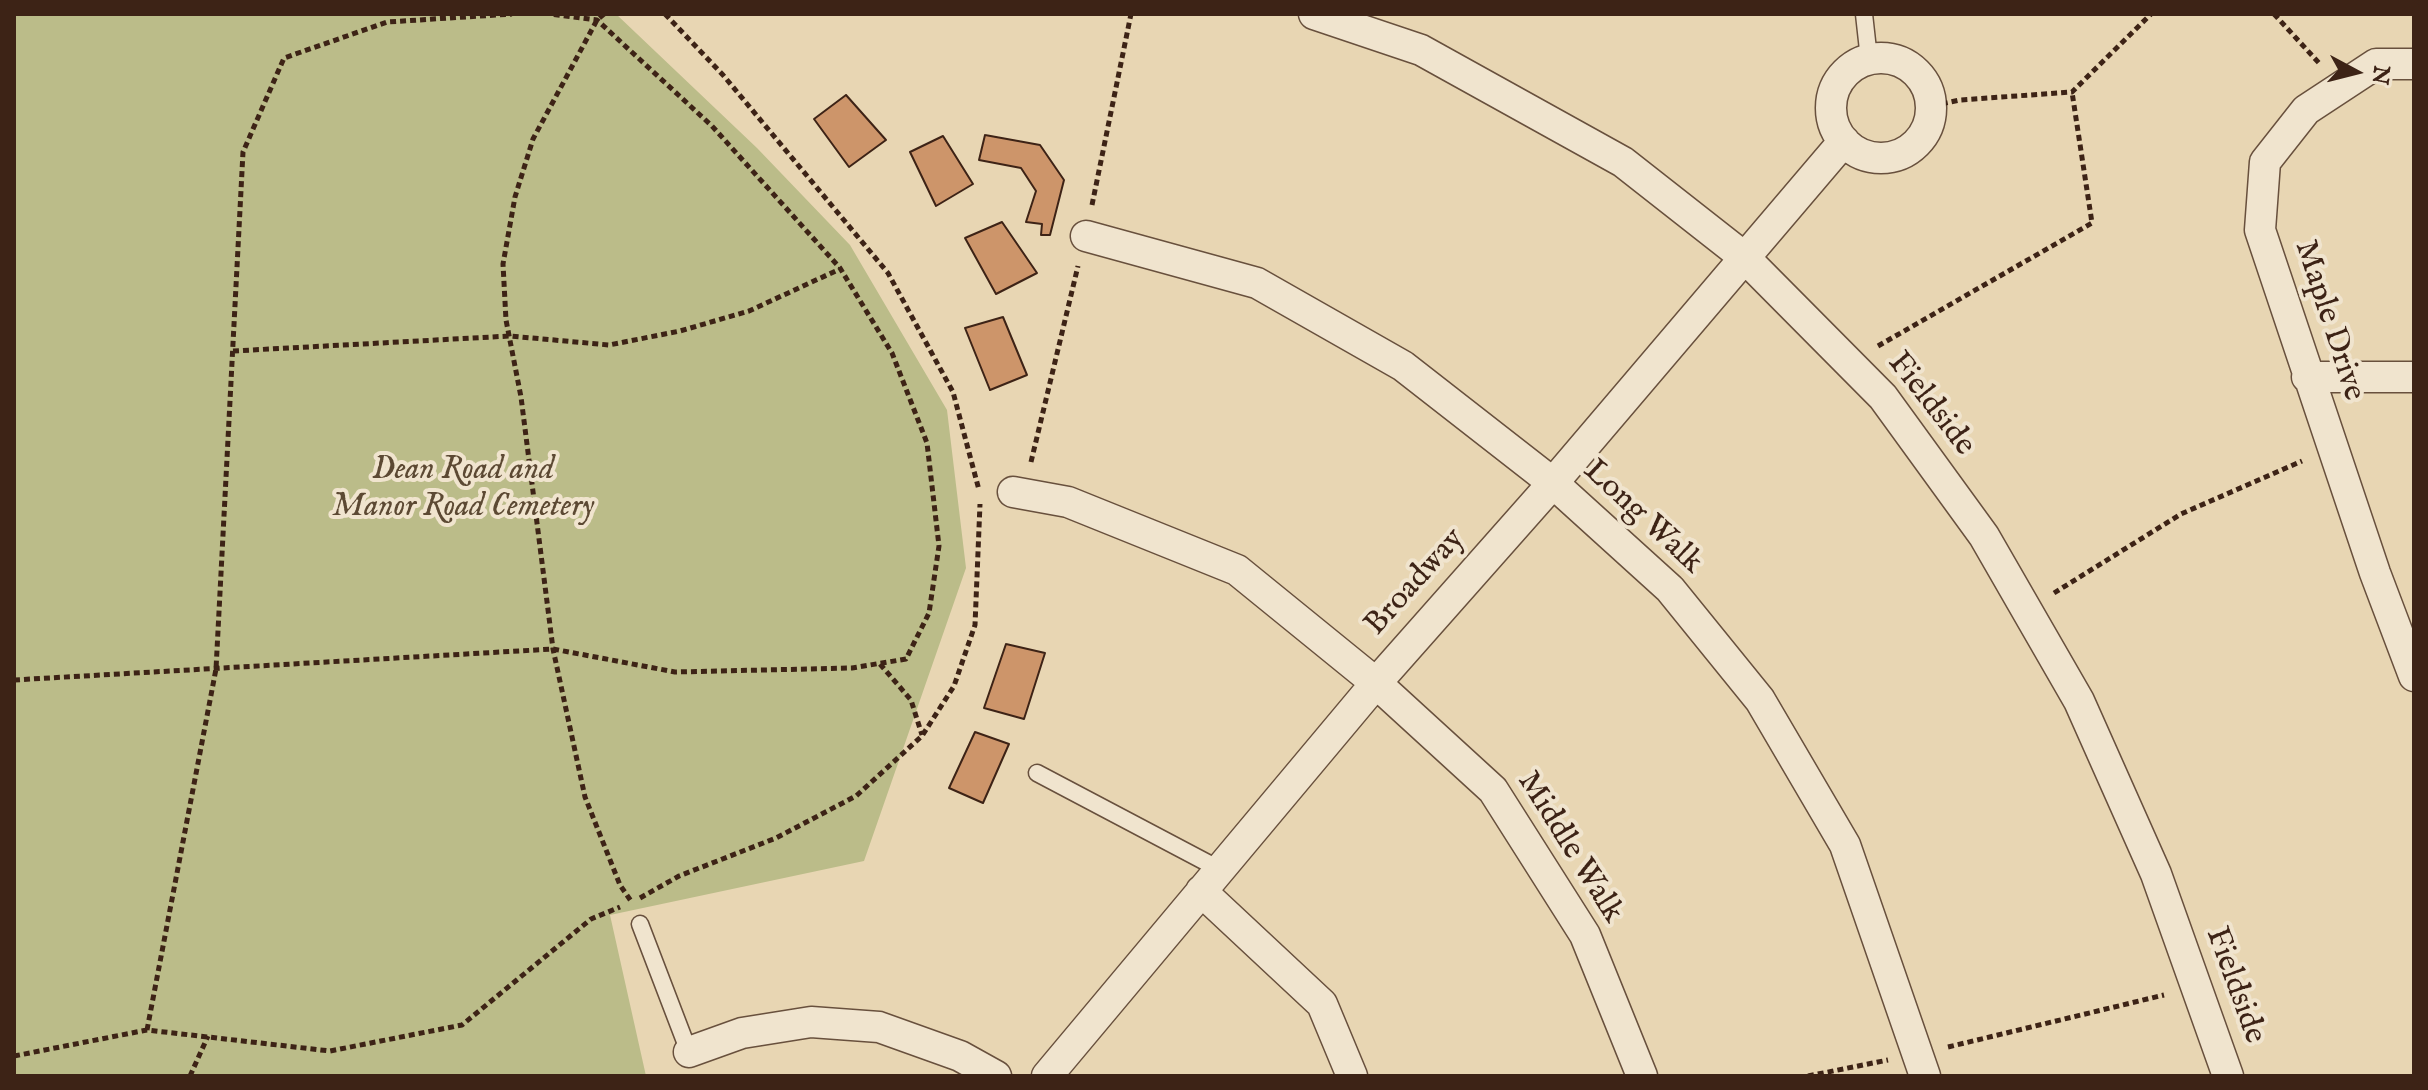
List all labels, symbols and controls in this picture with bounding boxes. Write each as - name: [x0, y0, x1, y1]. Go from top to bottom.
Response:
- north arrow: [2316, 32, 2396, 112]
- text: N: [2365, 64, 2395, 86]
- street label: Maple Drive: [2284, 236, 2372, 406]
- street label: Fieldside: [1878, 346, 1982, 464]
- park label: Dean Road and Manor Road Cemetery: [332, 452, 594, 527]
- street label: Long Walk: [1574, 453, 1710, 583]
- street label: Broadway: [1358, 521, 1474, 645]
- street label: Middle Walk: [1507, 765, 1631, 931]
- street label: Fieldside: [2195, 923, 2273, 1049]

